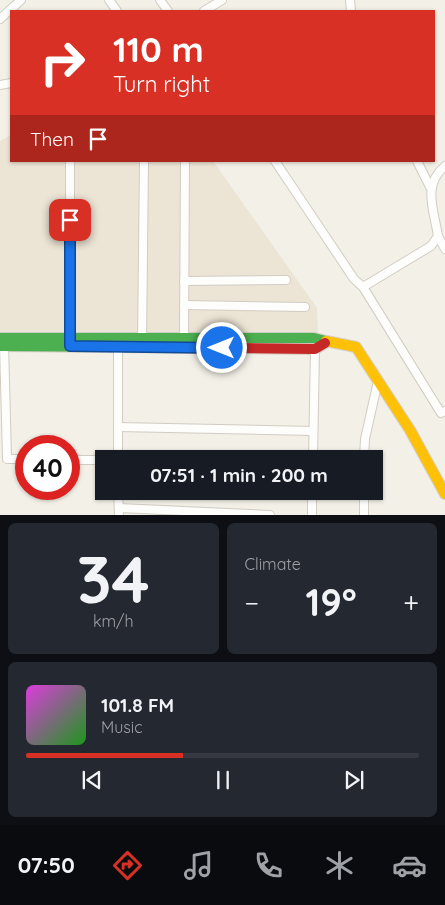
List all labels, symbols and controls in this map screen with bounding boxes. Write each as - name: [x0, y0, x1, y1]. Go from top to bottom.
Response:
- text: 110 m: [113, 27, 204, 71]
- icon: right: [30, 30, 95, 95]
- text: Turn right: [113, 70, 210, 98]
- icon: arrive: [84, 125, 112, 153]
- text: Then: [30, 127, 74, 151]
- pin: [49, 199, 91, 241]
- icon: arrive: [56, 206, 84, 234]
- position arrow: [195, 321, 247, 373]
- speed limit sign: 40: [15, 435, 80, 500]
- text: 07:51 · 1 min · 200 m: [150, 463, 328, 487]
- text: 34: [77, 538, 150, 619]
- text: Climate: [245, 554, 301, 574]
- text: 19°: [305, 578, 357, 626]
- text: −: [245, 585, 259, 620]
- text: +: [403, 585, 419, 620]
- text: km/h: [93, 611, 134, 631]
- text: 101.8 FM: [101, 693, 174, 717]
- text: Music: [101, 717, 143, 737]
- icon: previous: [78, 766, 106, 794]
- icon: pause: [209, 766, 237, 794]
- icon: next: [340, 766, 368, 794]
- icon: directions: [110, 848, 145, 883]
- icon: music: [181, 848, 216, 883]
- icon: phone: [251, 848, 286, 883]
- icon: climate: [322, 848, 357, 883]
- icon: car: [392, 848, 427, 883]
- text: 07:50: [18, 851, 75, 879]

